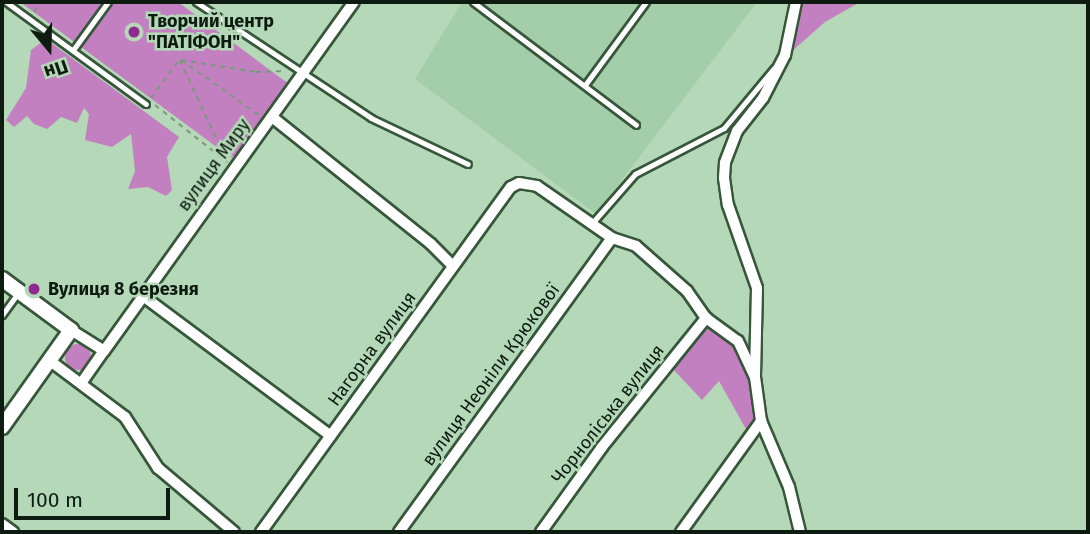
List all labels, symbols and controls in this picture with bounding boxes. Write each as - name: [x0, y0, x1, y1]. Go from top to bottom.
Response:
- place label: Творчий центр "ПАТІФОН": [148, 11, 274, 54]
- north arrow: [14, 14, 84, 84]
- marker: Творчий центр "ПАТІФОН": [126, 24, 142, 40]
- text: Пн: [41, 55, 71, 84]
- street label: вулиця Миру: [173, 114, 255, 216]
- place label: Вулиця 8 березня: [48, 278, 199, 300]
- street label: вулиця Неоніли Крюкової: [418, 280, 564, 470]
- marker: Вулиця 8 березня: [26, 281, 42, 297]
- street label: Нагорна вулиця: [323, 288, 421, 410]
- street label: Чорноліська вулиця: [547, 340, 669, 488]
- scale bar: [18, 475, 173, 518]
- text: 100 m: [27, 487, 83, 513]

